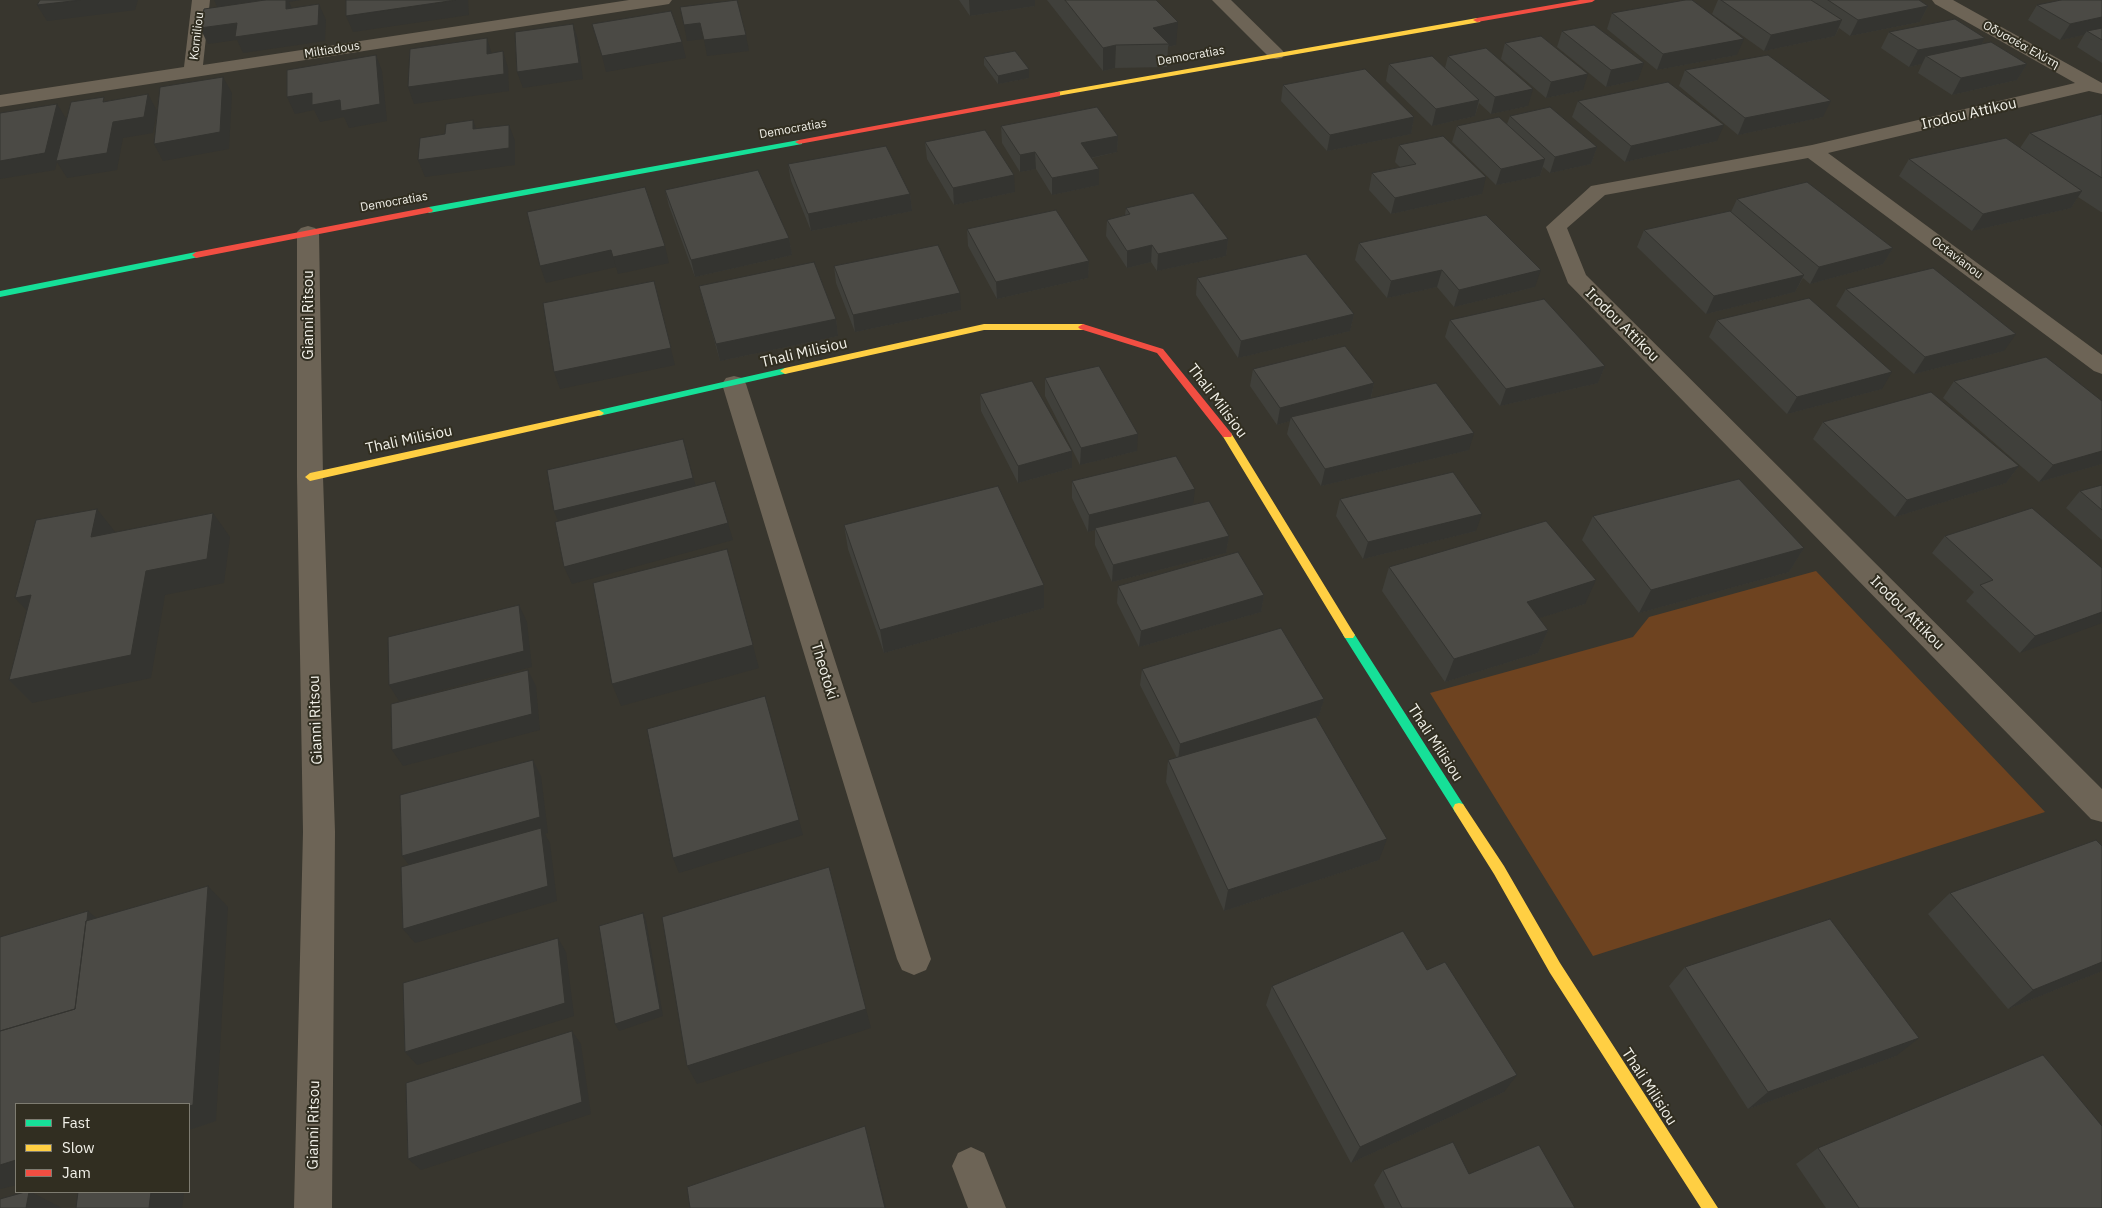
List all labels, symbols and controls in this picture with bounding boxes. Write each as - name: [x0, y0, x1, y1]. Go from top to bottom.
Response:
- street label: Korniliou: [187, 11, 207, 61]
- street label: Οδυσσέα Ελύτη: [1980, 18, 2062, 72]
- street label: Miltiadous: [303, 39, 361, 61]
- street label: Democratias: [1156, 43, 1226, 69]
- street label: Irodou Attikou: [1920, 94, 2018, 134]
- street label: Democratias: [758, 116, 828, 142]
- street label: Democratias: [359, 189, 429, 215]
- street label: Octavianou: [1928, 234, 1986, 282]
- street label: Gianni Ritsou: [300, 270, 318, 360]
- street label: Irodou Attikou: [1581, 284, 1663, 366]
- street label: Thali Milisiou: [759, 334, 849, 372]
- street label: Thali Milisiou: [1183, 360, 1251, 442]
- street label: Thali Milisiou: [364, 422, 454, 458]
- street label: Irodou Attikou: [1866, 572, 1948, 654]
- street label: Theotoki: [807, 640, 841, 702]
- street label: Gianni Ritsou: [305, 675, 327, 765]
- street label: Thali Milisiou: [1403, 701, 1467, 785]
- street label: Thali Milisiou: [1617, 1045, 1681, 1129]
- street label: Gianni Ritsou: [304, 1080, 324, 1170]
- legend: [15, 1103, 190, 1193]
- text: Fast: [62, 1113, 90, 1132]
- text: Slow: [62, 1138, 95, 1157]
- text: Jam: [62, 1163, 91, 1182]

